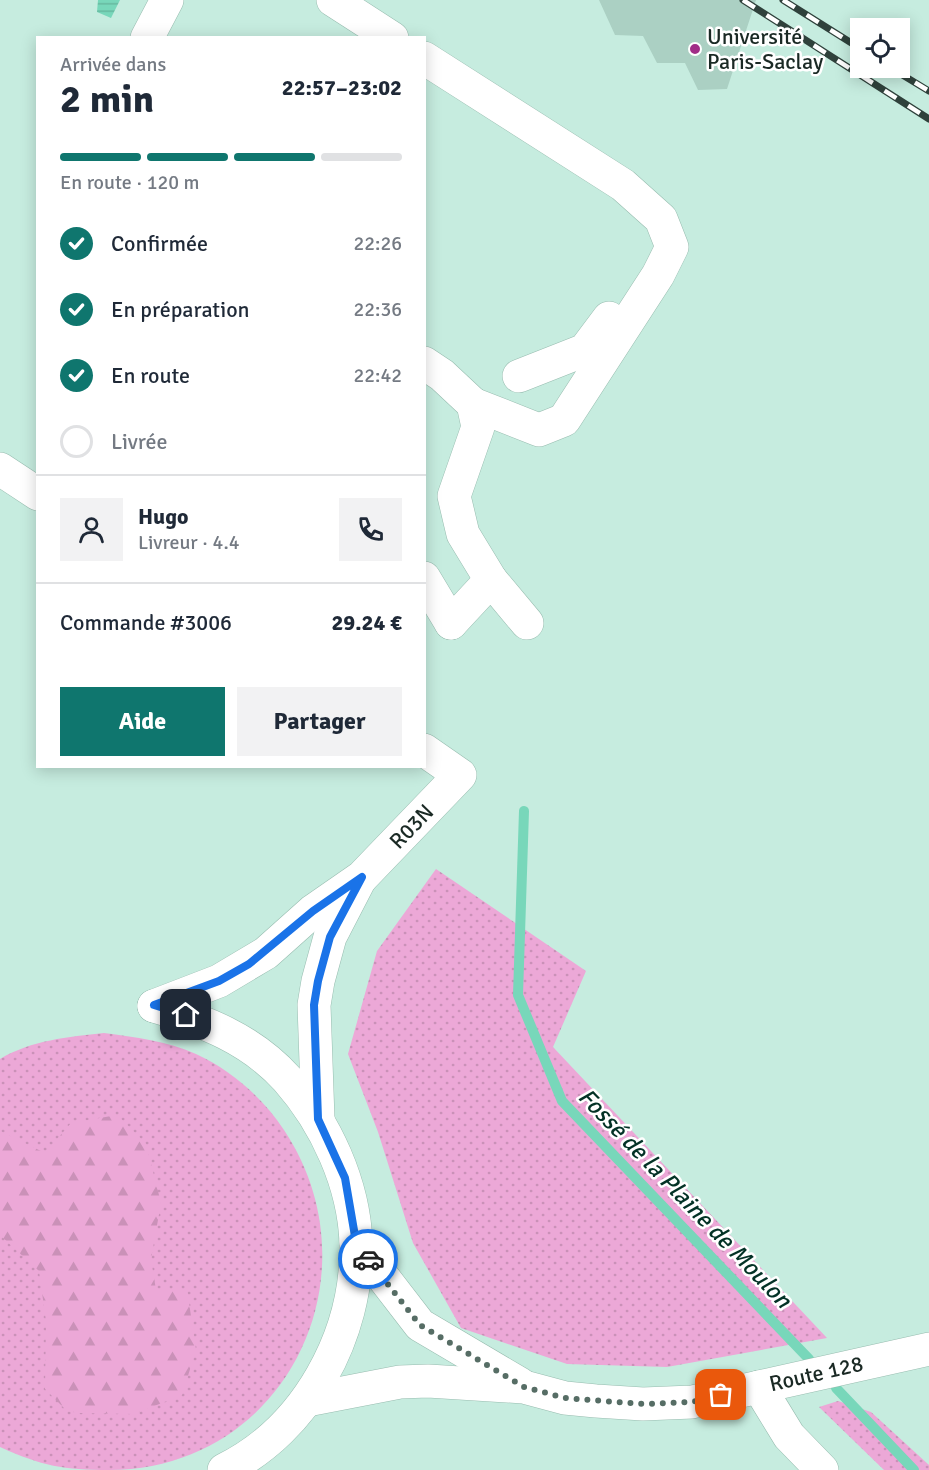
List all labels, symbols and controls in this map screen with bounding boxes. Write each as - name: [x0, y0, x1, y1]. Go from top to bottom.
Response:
- map controls: [850, 18, 910, 78]
- button: locate: [850, 18, 910, 78]
- place label: Université Paris-Saclay: [707, 23, 824, 75]
- marker: Université Paris-Saclay: [688, 42, 702, 56]
- text: Arrivée dans: [60, 52, 166, 77]
- text: 22:57–23:02: [282, 74, 402, 101]
- text: 2 min: [60, 75, 154, 123]
- text: En route · 120 m: [60, 170, 199, 195]
- icon: check: [60, 227, 93, 260]
- text: Confirmée: [111, 230, 208, 257]
- text: 22:26: [353, 231, 402, 256]
- icon: check: [60, 293, 93, 326]
- text: En préparation: [111, 296, 250, 323]
- text: 22:36: [353, 297, 402, 322]
- icon: check: [60, 359, 93, 392]
- text: En route: [111, 362, 190, 389]
- text: 22:42: [353, 363, 402, 388]
- text: Livrée: [111, 428, 168, 455]
- button: person: [60, 498, 123, 561]
- button: phone: [339, 498, 402, 561]
- text: Hugo: [138, 503, 188, 530]
- text: Livreur · 4.4: [138, 530, 239, 555]
- text: Commande #3006: [60, 609, 232, 636]
- text: 29.24 €: [331, 609, 402, 636]
- button: Aide: [60, 687, 225, 756]
- button: Partager: [237, 687, 402, 756]
- street label: R03N: [384, 798, 439, 854]
- pin: [160, 989, 211, 1040]
- icon: home: [169, 998, 202, 1031]
- water label: Fossé de la Plaine de Moulon: [572, 1082, 799, 1315]
- courier: [338, 1229, 398, 1289]
- icon: car: [352, 1243, 385, 1276]
- street label: Route 128: [767, 1350, 866, 1397]
- pin: [695, 1369, 746, 1420]
- icon: bag: [704, 1378, 737, 1411]

